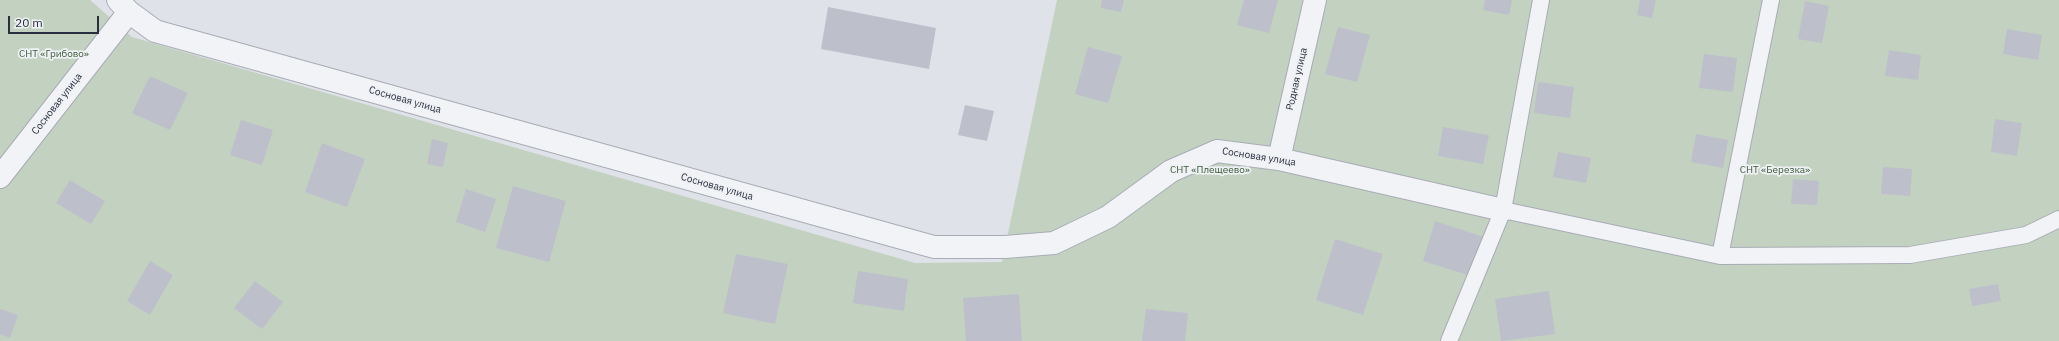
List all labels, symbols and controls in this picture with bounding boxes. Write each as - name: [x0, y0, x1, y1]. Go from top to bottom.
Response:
- scale bar: [10, 8, 101, 34]
- text: 20 m: [15, 15, 43, 30]
- street label: Родная улица: [1284, 46, 1310, 112]
- park label: СНТ «Грибово»: [19, 48, 89, 60]
- street label: Сосновая улица: [29, 71, 85, 137]
- street label: Сосновая улица: [367, 84, 443, 116]
- street label: Сосновая улица: [1221, 145, 1297, 169]
- park label: СНТ «Плещеево»: [1170, 164, 1250, 176]
- park label: СНТ «Березка»: [1740, 164, 1810, 176]
- street label: Сосновая улица: [679, 171, 755, 203]

